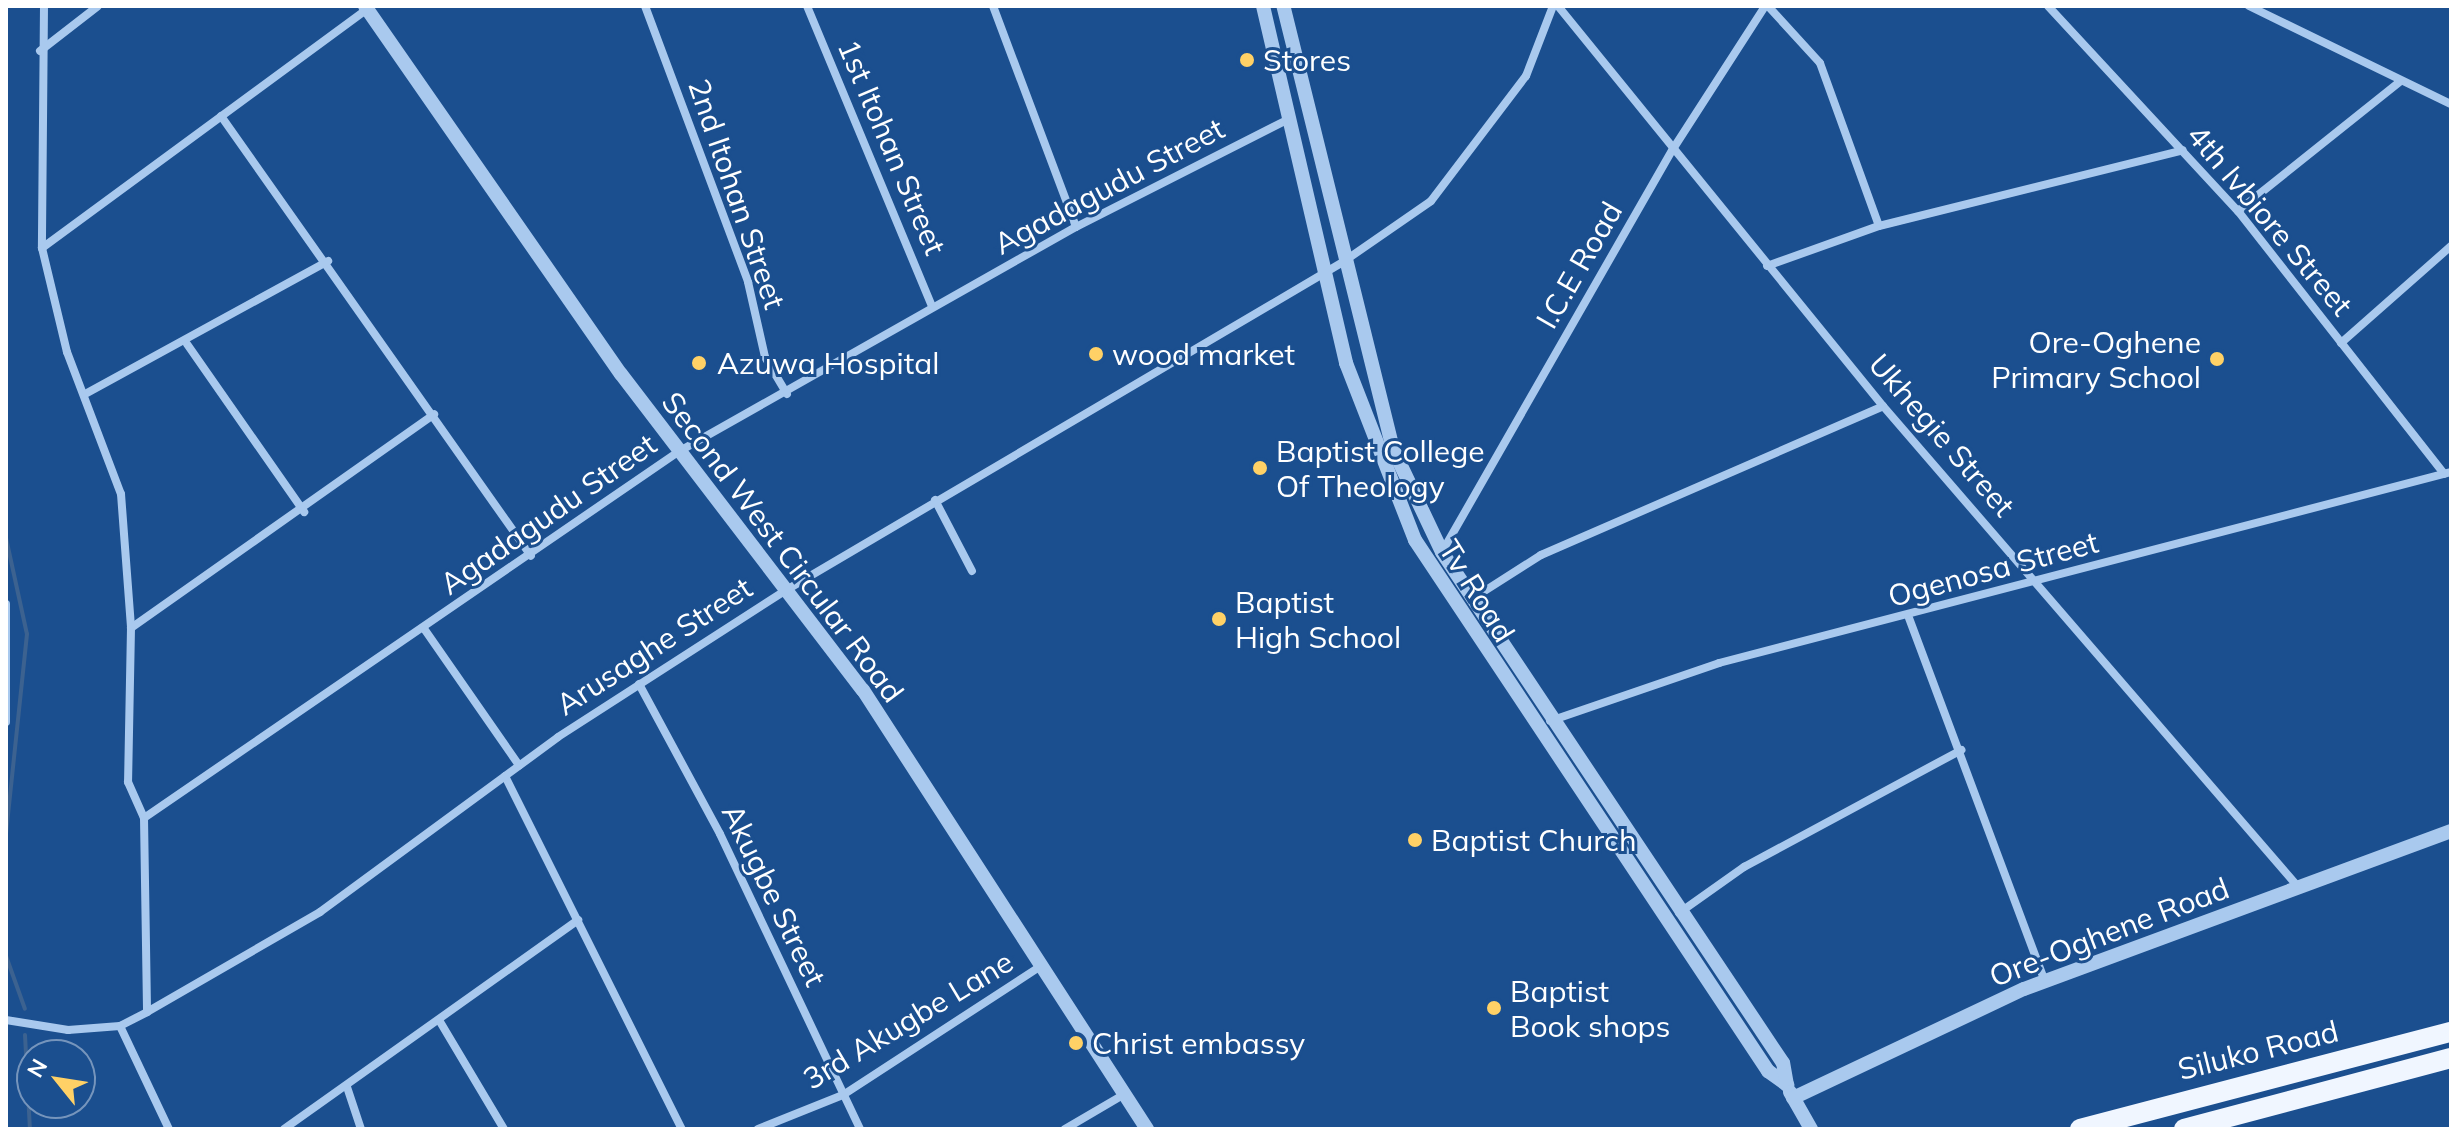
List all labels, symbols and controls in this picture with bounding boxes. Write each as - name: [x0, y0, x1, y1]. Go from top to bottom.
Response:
- street label: 1st Itohan Street: [830, 34, 954, 260]
- place label: Stores: [1263, 42, 1351, 78]
- marker: Stores: [1238, 51, 1256, 69]
- street label: 2nd Itohan Street: [681, 74, 793, 314]
- street label: Agadagudu Street: [988, 110, 1230, 262]
- street label: 4th Ivbiore Street: [2180, 117, 2360, 323]
- street label: I.C.E Road: [1528, 195, 1630, 335]
- place label: Ore-Oghene Primary School: [1991, 324, 2201, 394]
- place label: wood market: [1112, 336, 1295, 372]
- place label: Azuwa Hospital: [717, 345, 939, 381]
- marker: wood market: [1087, 345, 1105, 363]
- street label: Ukhegie Street: [1862, 346, 2022, 524]
- marker: Ore-Oghene Primary School: [2208, 350, 2226, 368]
- marker: Azuwa Hospital: [688, 352, 710, 374]
- street label: Second West Circular Road: [655, 385, 911, 709]
- street label: Agadagudu Street: [433, 426, 663, 602]
- place label: Baptist College Of Theology: [1276, 433, 1485, 504]
- marker: Baptist College Of Theology: [1251, 459, 1269, 477]
- street label: Ogenosa Street: [1884, 524, 2102, 614]
- street label: Tv Road: [1432, 533, 1522, 649]
- street label: Arusaghe Street: [549, 569, 759, 723]
- place label: Baptist High School: [1235, 584, 1401, 654]
- marker: Baptist High School: [1210, 610, 1228, 628]
- street label: Akugbe Street: [714, 798, 834, 992]
- place label: Baptist Church: [1431, 822, 1636, 858]
- marker: Baptist Church: [1406, 831, 1424, 849]
- street label: Ore-Oghene Road: [1984, 870, 2234, 994]
- street label: 3rd Akugbe Lane: [797, 943, 1019, 1097]
- place label: Baptist Book shops: [1510, 973, 1670, 1044]
- marker: Baptist Book shops: [1485, 999, 1503, 1017]
- street label: Siluko Road: [2174, 1013, 2342, 1087]
- place label: Christ embassy: [1092, 1025, 1305, 1061]
- marker: Christ embassy: [1067, 1034, 1085, 1052]
- north arrow: [16, 1039, 96, 1119]
- text: N: [21, 1054, 53, 1082]

